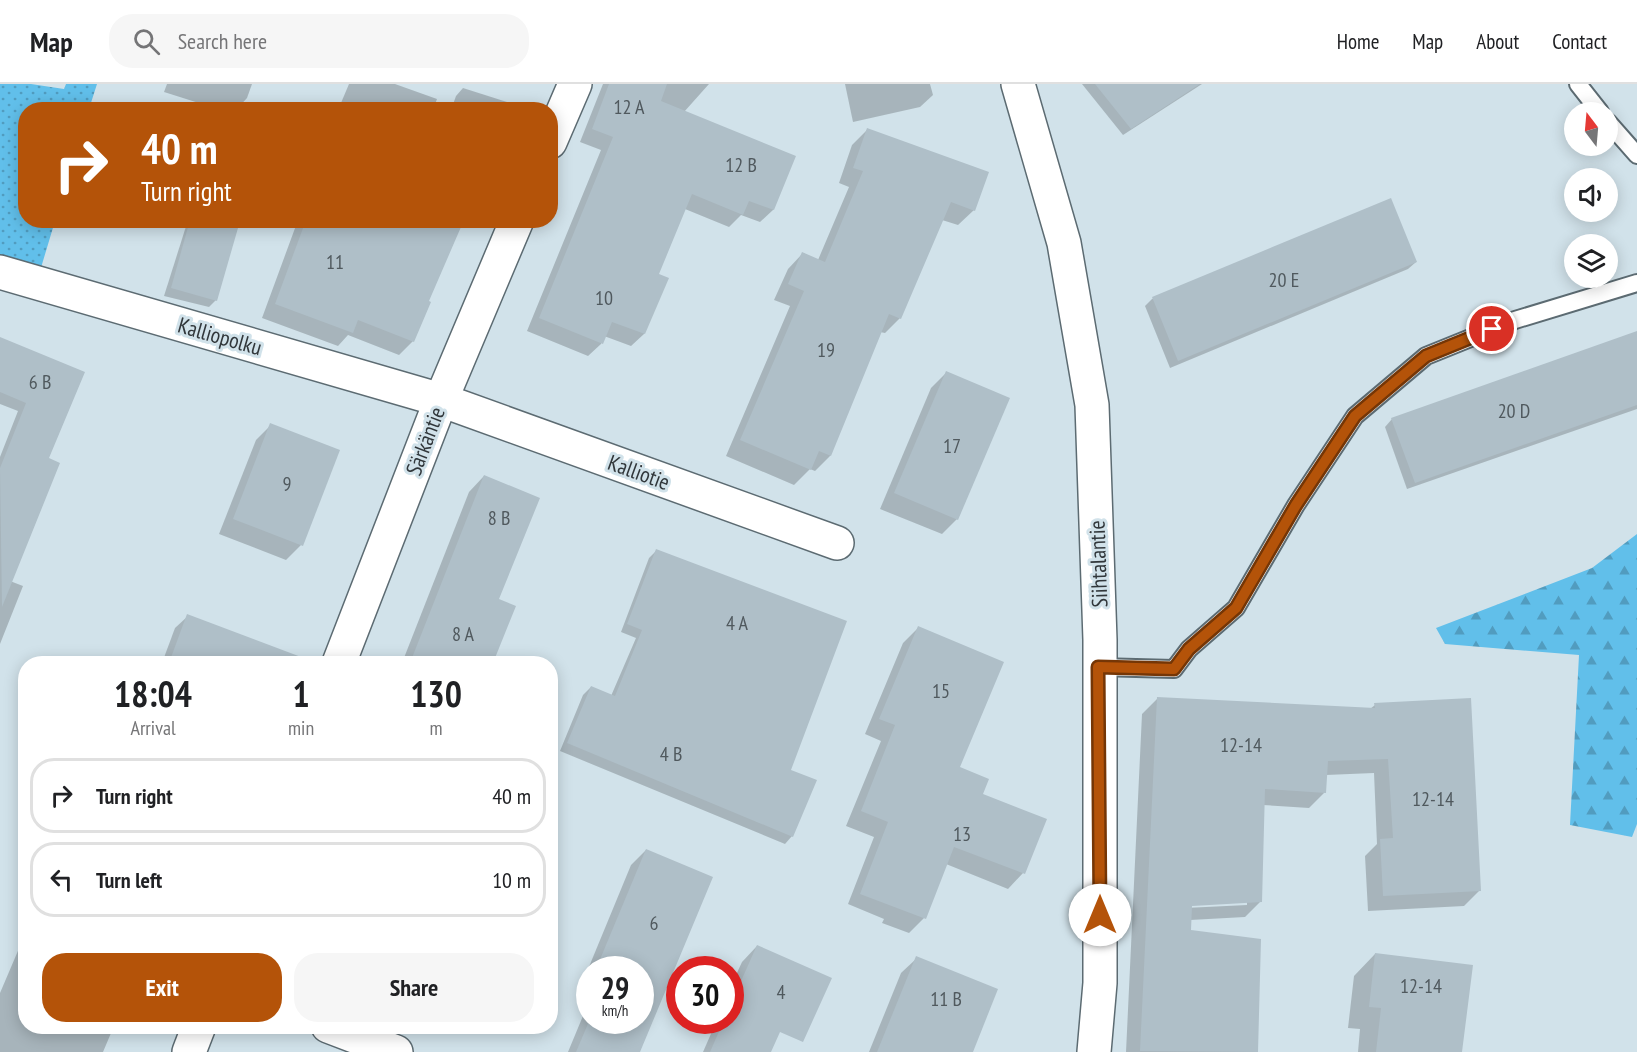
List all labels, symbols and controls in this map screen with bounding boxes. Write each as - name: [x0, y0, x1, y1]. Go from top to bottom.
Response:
- search box: [109, 14, 529, 68]
- text: Map: [30, 23, 73, 60]
- icon: search: [130, 25, 163, 58]
- text: Search here: [178, 27, 267, 55]
- text: Home: [1337, 28, 1379, 55]
- text: Map: [1412, 28, 1443, 55]
- text: About: [1476, 28, 1519, 55]
- text: Contact: [1552, 28, 1607, 55]
- house number: 12 A: [613, 94, 645, 120]
- north arrow: [1564, 102, 1618, 156]
- map controls: [1564, 102, 1618, 288]
- text: 40 m: [141, 121, 218, 176]
- icon: right: [42, 126, 120, 204]
- house number: 12 B: [725, 152, 757, 178]
- button: sound: [1564, 168, 1618, 222]
- text: Turn right: [141, 174, 232, 208]
- button: layers: [1564, 234, 1618, 288]
- house number: 11: [326, 249, 344, 275]
- house number: 20 E: [1269, 267, 1299, 293]
- house number: 10: [595, 285, 613, 311]
- pin: [1466, 303, 1517, 354]
- street label: Kalliopolku: [175, 311, 265, 361]
- icon: arrive: [1475, 312, 1508, 345]
- house number: 19: [817, 337, 835, 363]
- house number: 6 B: [29, 369, 51, 395]
- house number: 20 D: [1498, 398, 1530, 424]
- street label: Särkäntie: [399, 403, 451, 479]
- house number: 17: [943, 433, 961, 459]
- street label: Kalliotie: [604, 448, 674, 496]
- house number: 9: [283, 471, 292, 497]
- house number: 8 B: [488, 505, 510, 531]
- street label: Siihtalantie: [1082, 520, 1114, 608]
- house number: 4 A: [726, 610, 749, 636]
- house number: 8 A: [452, 621, 475, 647]
- text: 18:04: [114, 670, 192, 717]
- text: 1: [292, 670, 310, 717]
- text: 130: [410, 670, 462, 717]
- house number: 15: [932, 678, 950, 704]
- text: Arrival: [130, 715, 176, 741]
- text: min: [288, 715, 314, 741]
- text: m: [430, 715, 443, 741]
- house number: 12-14: [1220, 732, 1262, 758]
- house number: 4 B: [660, 741, 682, 767]
- icon: right: [45, 779, 78, 812]
- text: Turn right: [96, 782, 173, 810]
- text: 40 m: [492, 782, 531, 810]
- house number: 12-14: [1412, 786, 1454, 812]
- house number: 13: [953, 821, 971, 847]
- icon: left: [45, 863, 78, 896]
- text: Turn left: [96, 866, 162, 894]
- text: 10 m: [492, 866, 531, 894]
- position arrow: [1068, 883, 1132, 947]
- house number: 6: [650, 910, 659, 936]
- button: Exit: [42, 953, 282, 1022]
- button: Share: [294, 953, 534, 1022]
- speed limit sign: 30: [666, 956, 744, 1034]
- text: 29: [601, 968, 629, 1007]
- house number: 12-14: [1400, 973, 1442, 999]
- house number: 4: [777, 979, 786, 1005]
- house number: 11 B: [930, 986, 962, 1012]
- text: km/h: [602, 1001, 628, 1020]

